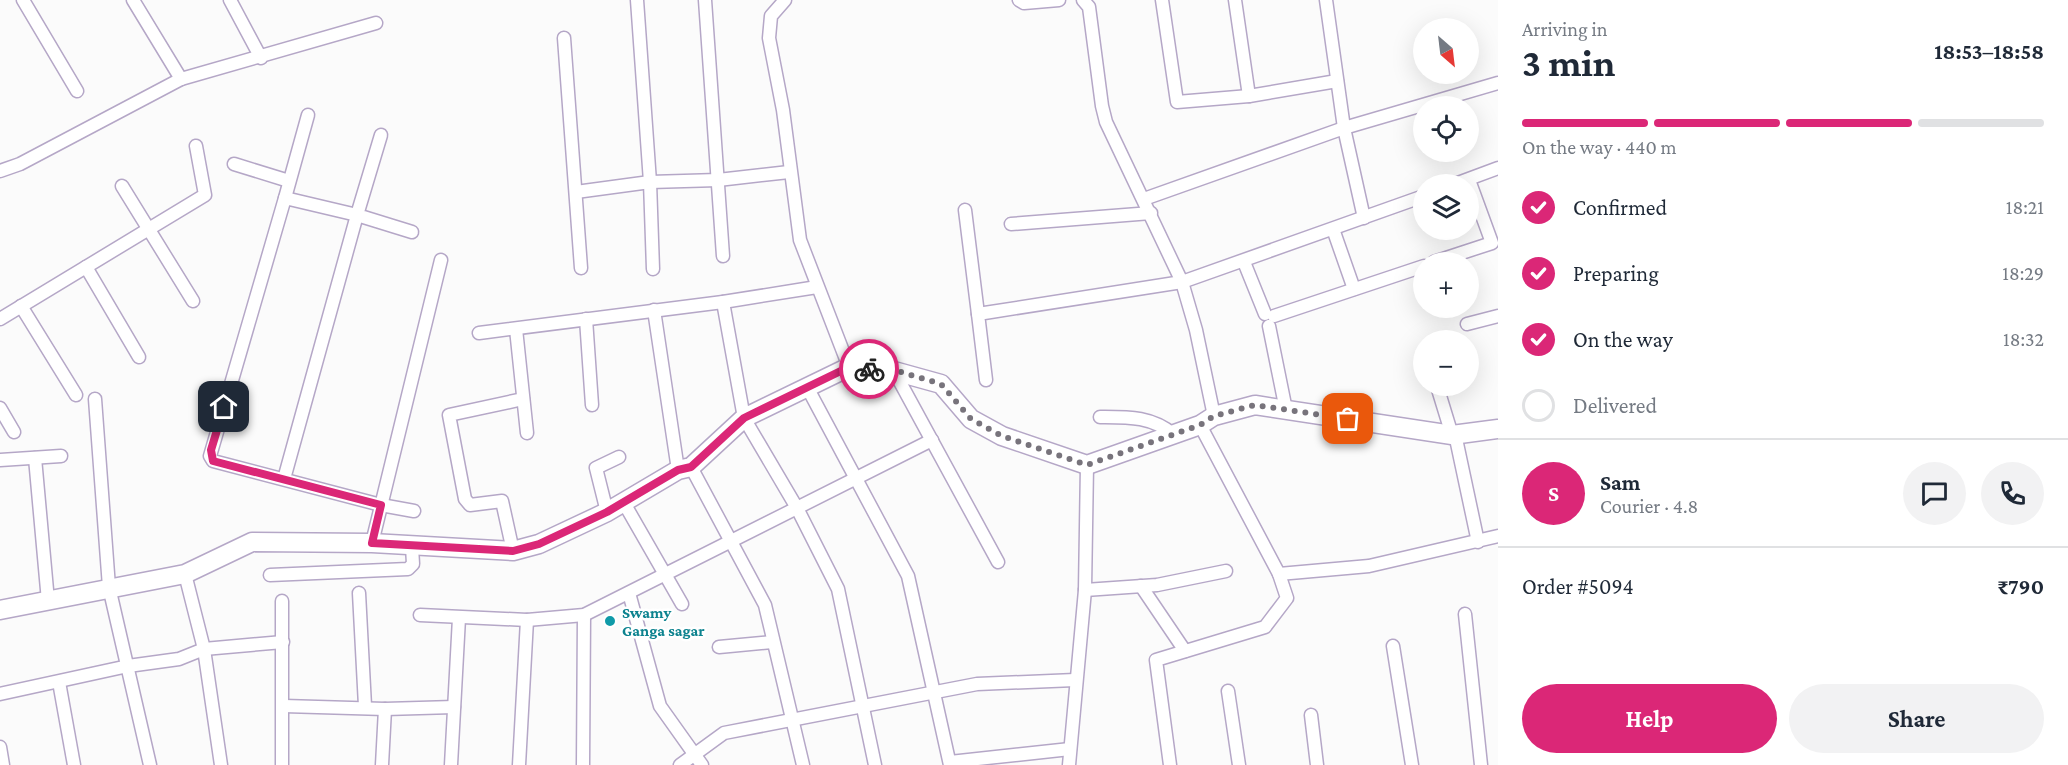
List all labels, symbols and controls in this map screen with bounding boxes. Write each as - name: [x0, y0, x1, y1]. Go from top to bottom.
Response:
- north arrow: [1413, 18, 1479, 84]
- map controls: [1413, 18, 1479, 396]
- text: Arriving in: [1522, 18, 1607, 40]
- text: 18:53–18:58: [1934, 39, 2044, 64]
- text: 3 min: [1522, 41, 1615, 84]
- button: locate: [1413, 96, 1479, 162]
- text: On the way · 440 m: [1522, 136, 1677, 158]
- button: layers: [1413, 174, 1479, 240]
- icon: check: [1522, 191, 1555, 224]
- text: Confirmed: [1573, 195, 1667, 220]
- text: 18:21: [2006, 196, 2044, 218]
- button: +: [1413, 252, 1479, 318]
- icon: check: [1522, 257, 1555, 290]
- text: Preparing: [1573, 261, 1659, 286]
- text: 18:29: [2002, 262, 2044, 284]
- icon: check: [1522, 323, 1555, 356]
- text: On the way: [1573, 327, 1673, 352]
- text: 18:32: [2003, 328, 2044, 350]
- button: −: [1413, 330, 1479, 396]
- courier: [839, 339, 899, 399]
- icon: bike: [853, 353, 886, 386]
- pin: [198, 381, 249, 432]
- icon: home: [207, 390, 240, 423]
- pin: [1322, 393, 1373, 444]
- text: Delivered: [1573, 393, 1657, 418]
- icon: bag: [1331, 402, 1364, 435]
- button: chat: [1903, 462, 1966, 525]
- button: phone: [1981, 462, 2044, 525]
- text: Sam: [1600, 470, 1640, 495]
- text: S: [1548, 481, 1559, 506]
- text: Courier · 4.8: [1600, 495, 1698, 517]
- text: Order #5094: [1522, 574, 1634, 599]
- text: ₹790: [1997, 574, 2044, 599]
- place label: Swamy Ganga sagar: [622, 604, 705, 639]
- marker: Swamy Ganga sagar: [603, 614, 617, 628]
- button: Help: [1522, 684, 1777, 753]
- button: Share: [1789, 684, 2044, 753]

